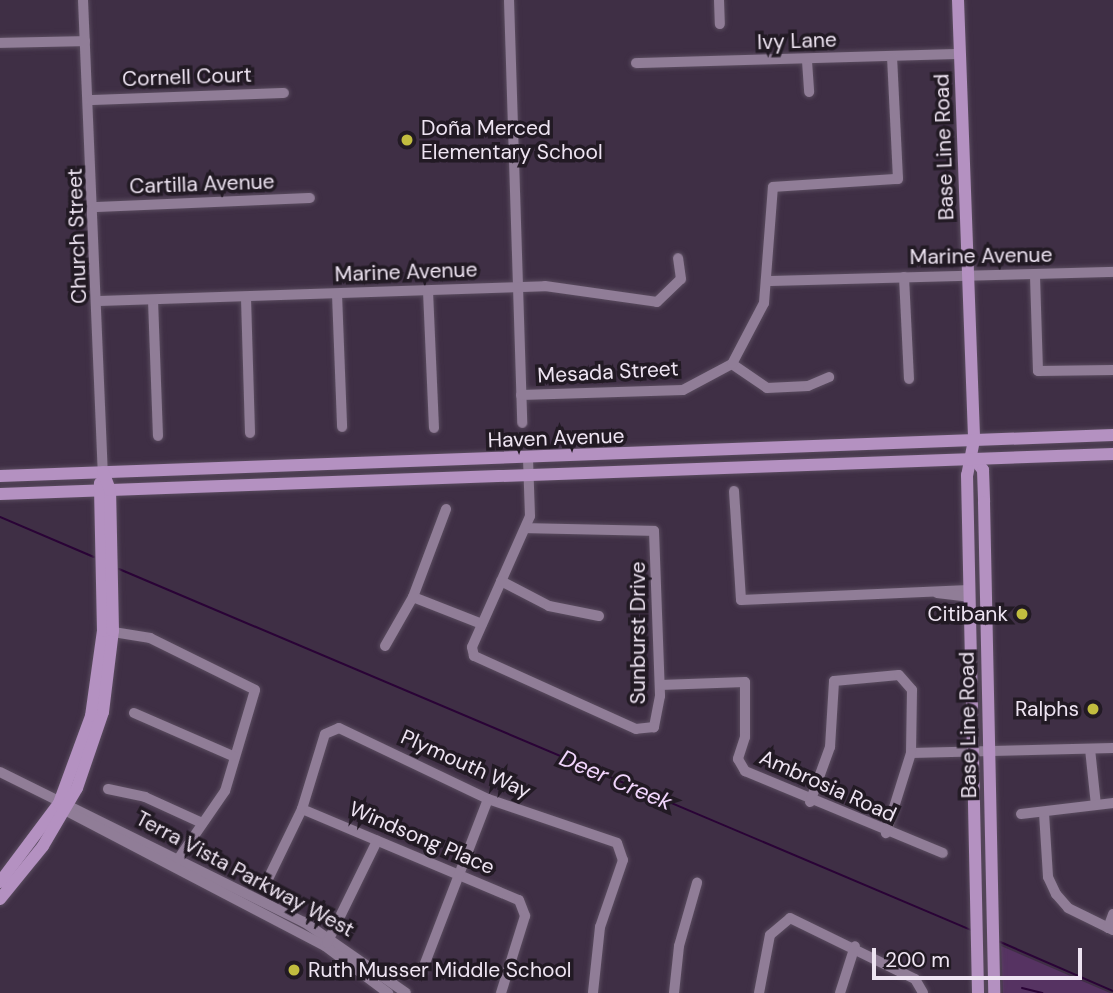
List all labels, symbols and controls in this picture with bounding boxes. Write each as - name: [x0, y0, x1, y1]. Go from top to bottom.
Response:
- street label: Ivy Lane: [757, 27, 837, 55]
- street label: Cornell Court: [122, 62, 252, 92]
- street label: Base Line Road: [929, 73, 959, 221]
- place label: Doña Merced Elementary School: [421, 115, 603, 165]
- marker: Doña Merced Elementary School: [399, 132, 415, 148]
- street label: Church Street: [62, 168, 92, 304]
- street label: Cartilla Avenue: [129, 169, 275, 199]
- street label: Marine Avenue: [909, 242, 1053, 270]
- street label: Marine Avenue: [334, 257, 478, 287]
- street label: Mesada Street: [537, 356, 679, 388]
- street label: Haven Avenue: [487, 423, 625, 453]
- street label: Sunburst Drive: [625, 562, 651, 704]
- place label: Citibank: [927, 601, 1008, 627]
- marker: Citibank: [1014, 606, 1030, 622]
- street label: Base Line Road: [954, 651, 982, 799]
- place label: Ralphs: [1015, 696, 1079, 722]
- marker: Ralphs: [1085, 701, 1101, 717]
- street label: Plymouth Way: [397, 724, 535, 804]
- water label: Deer Creek: [555, 744, 677, 816]
- street label: Ambrosia Road: [756, 745, 900, 827]
- street label: Windsong Place: [346, 796, 498, 880]
- street label: Terra Vista Parkway West: [131, 806, 359, 942]
- scale bar: [875, 934, 1085, 978]
- text: 200 m: [885, 946, 950, 974]
- place label: Ruth Musser Middle School: [308, 957, 572, 983]
- marker: Ruth Musser Middle School: [286, 962, 302, 978]

